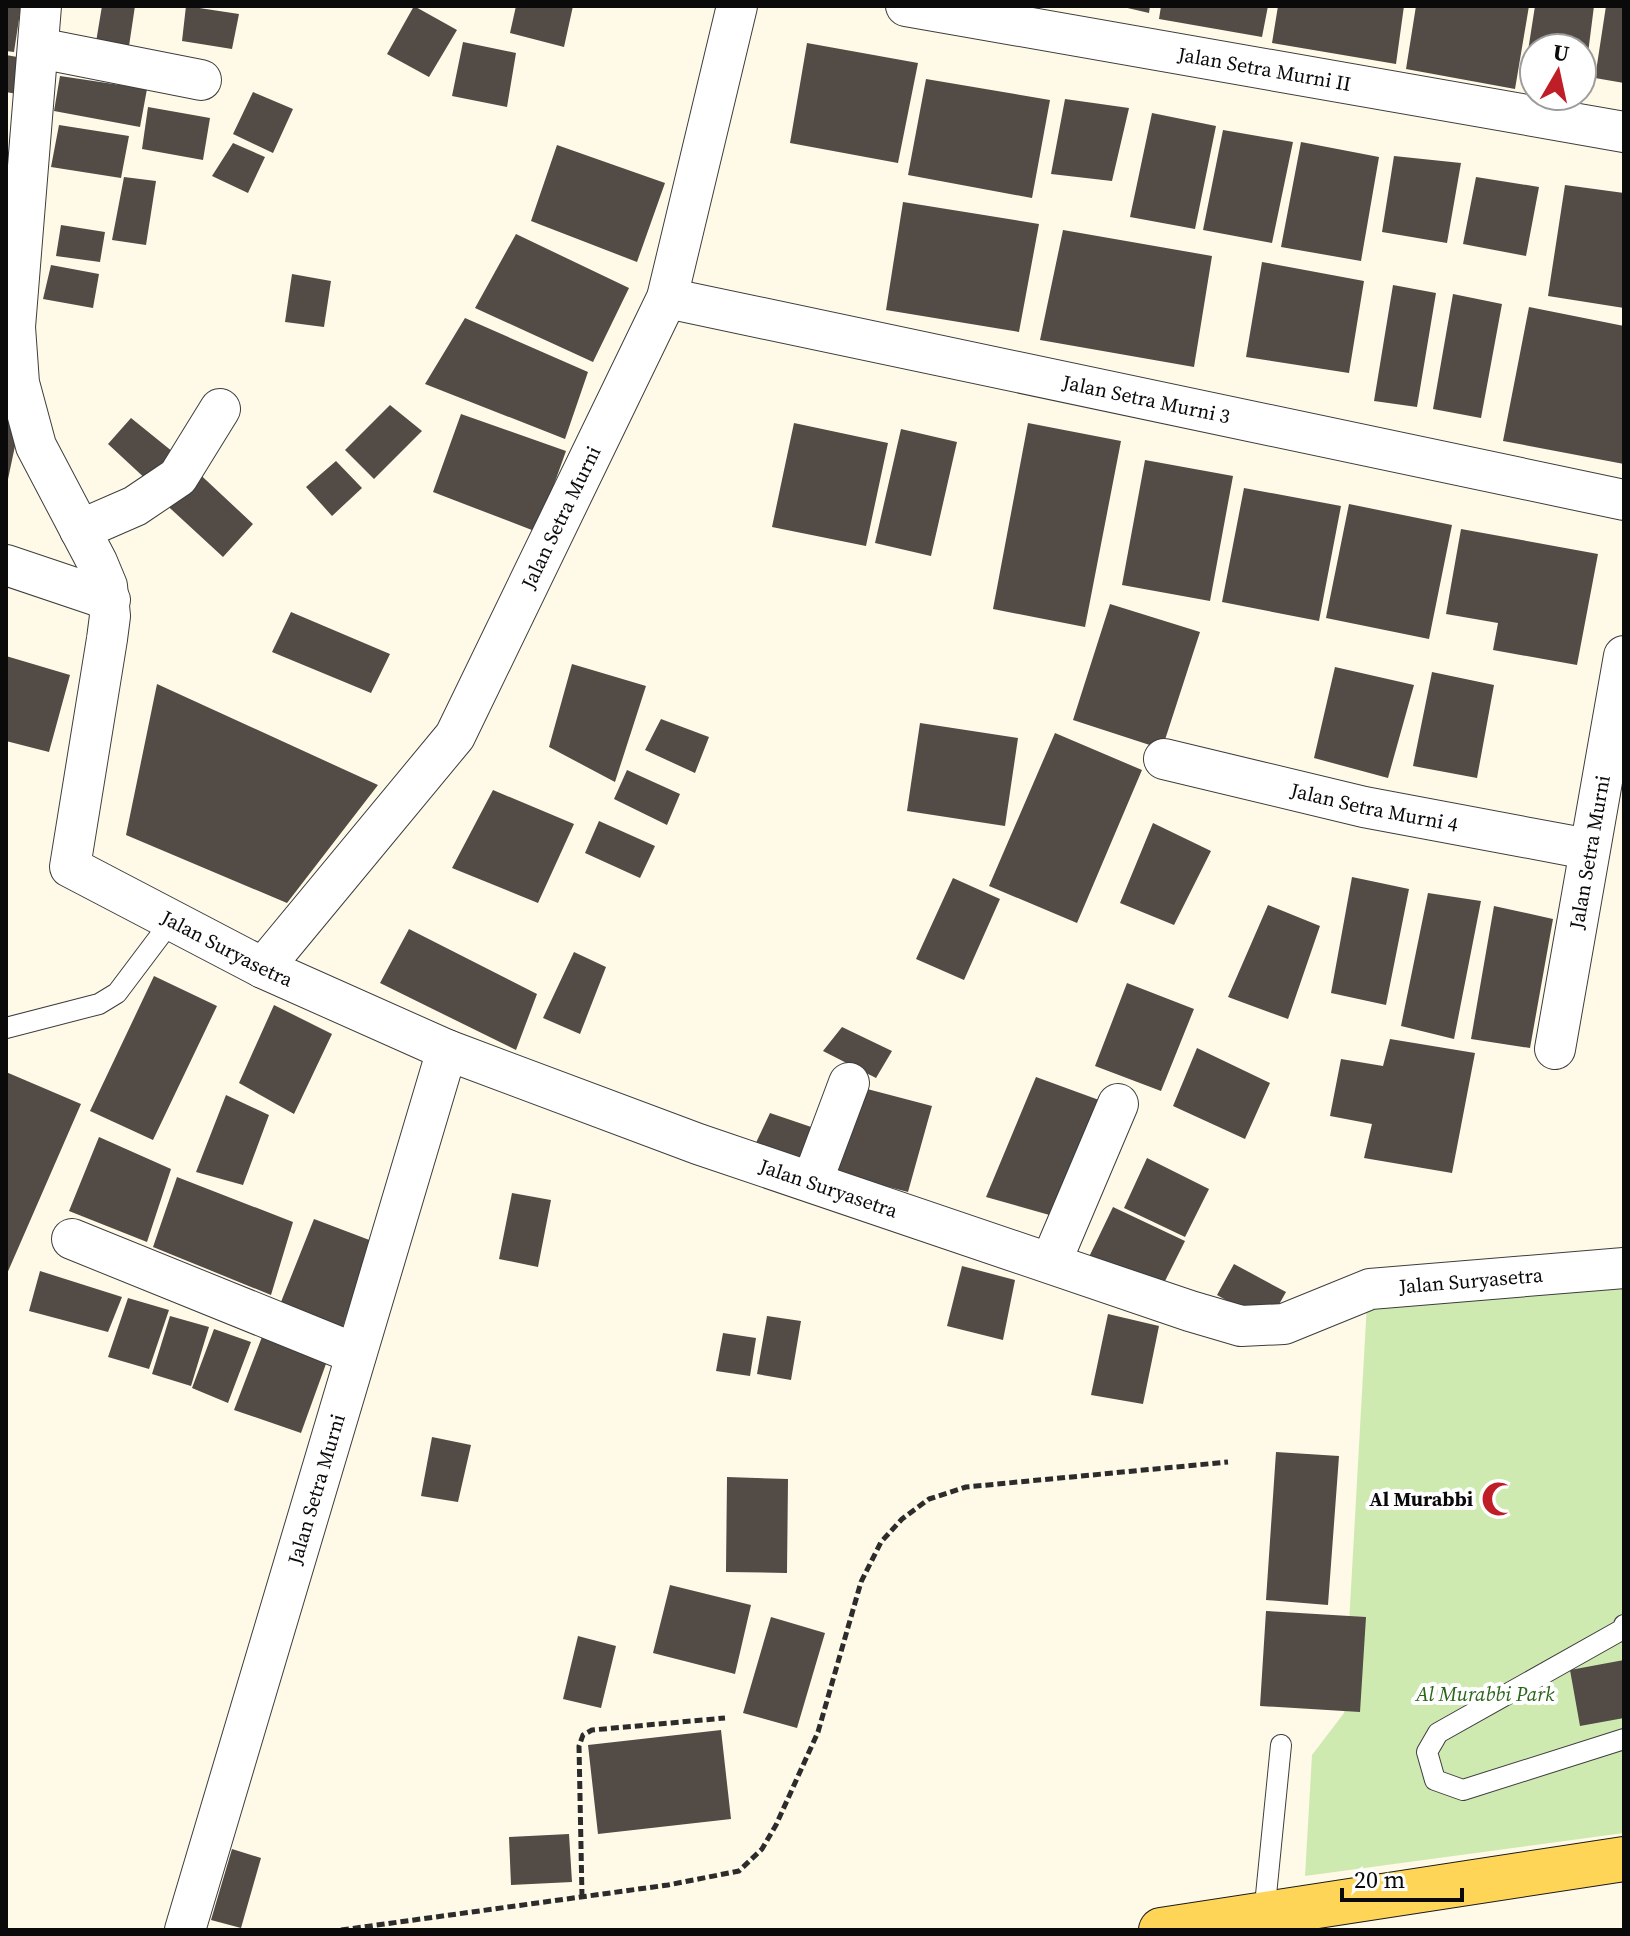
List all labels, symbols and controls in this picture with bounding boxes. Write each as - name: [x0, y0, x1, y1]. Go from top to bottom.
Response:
- north arrow: [1518, 32, 1598, 112]
- text: U: [1551, 36, 1571, 68]
- street label: Jalan Setra Murni II: [1175, 40, 1353, 98]
- street label: Jalan Setra Murni 3: [1059, 368, 1233, 430]
- street label: Jalan Setra Murni: [514, 441, 607, 594]
- street label: Jalan Setra Murni: [1562, 773, 1617, 932]
- street label: Jalan Setra Murni 4: [1287, 776, 1460, 838]
- street label: Jalan Suryasetra: [156, 903, 298, 994]
- street label: Jalan Suryasetra: [755, 1152, 902, 1225]
- street label: Jalan Suryasetra: [1397, 1261, 1545, 1301]
- street label: Jalan Setra Murni: [280, 1410, 352, 1569]
- mosque icon: Al Murabbi: [1480, 1480, 1518, 1518]
- place label: Al Murabbi: [1369, 1485, 1473, 1513]
- park label: Al Murabbi Park: [1415, 1680, 1555, 1708]
- scale bar: [1342, 1852, 1462, 1902]
- text: 20 m: [1354, 1863, 1405, 1896]

